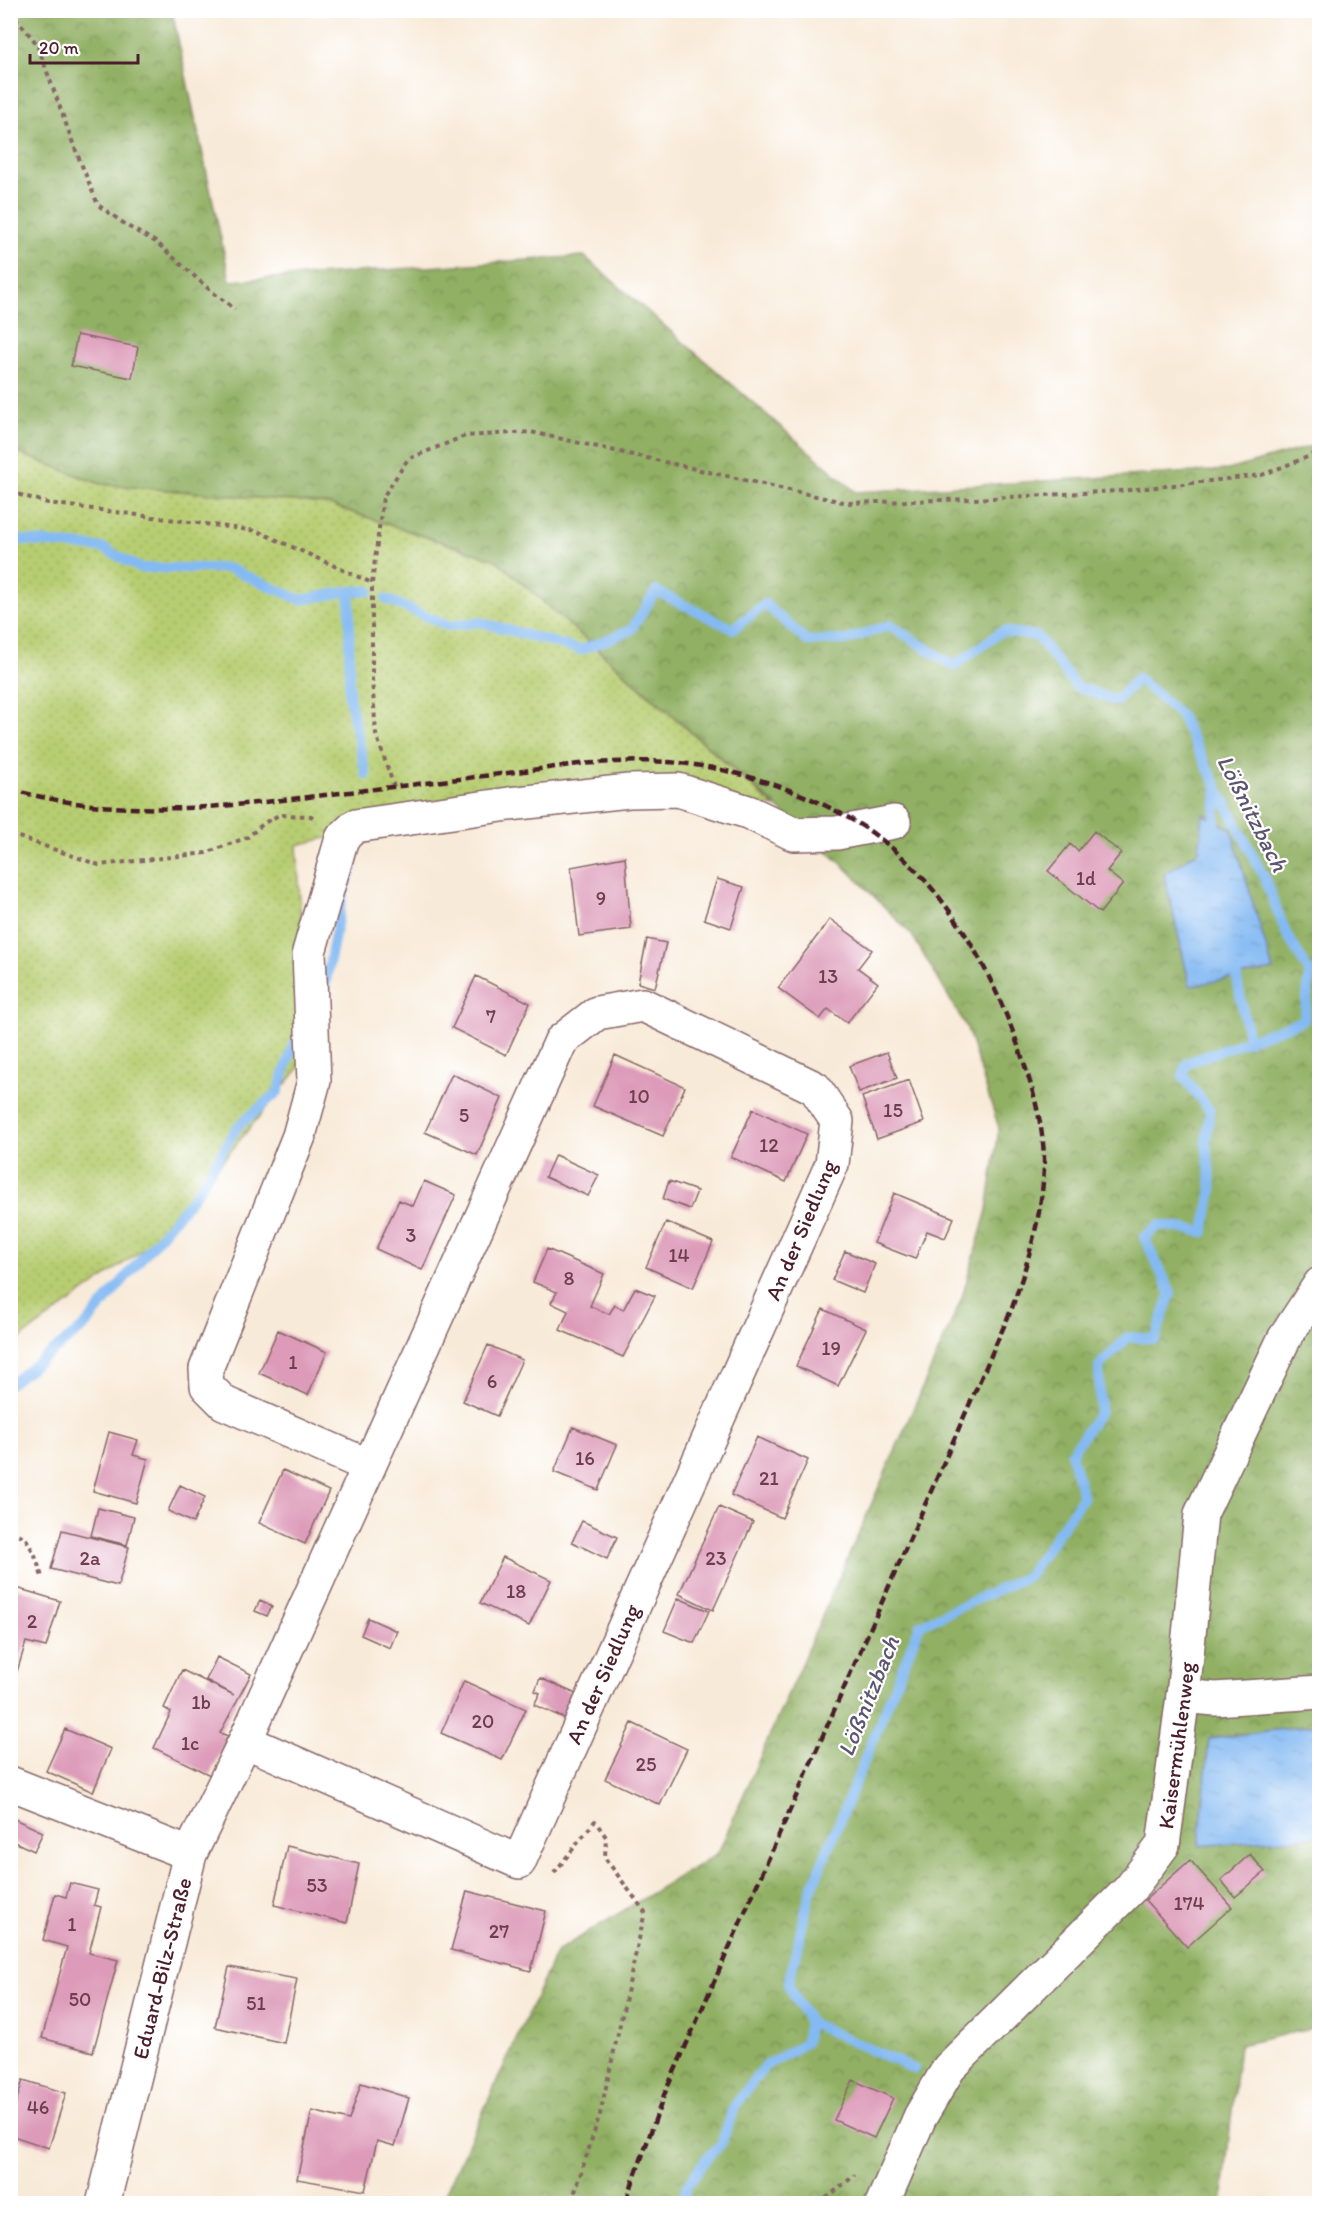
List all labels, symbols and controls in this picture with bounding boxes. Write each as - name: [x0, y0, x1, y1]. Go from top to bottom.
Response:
- scale bar: [30, 27, 138, 65]
- text: 20 m: [39, 37, 79, 59]
- water label: Lößnitzbach: [1211, 750, 1295, 876]
- house number: 1d: [1076, 866, 1096, 890]
- house number: 9: [596, 886, 606, 910]
- house number: 13: [818, 964, 838, 988]
- house number: 7: [486, 1004, 496, 1028]
- house number: 10: [628, 1084, 650, 1108]
- house number: 15: [883, 1098, 903, 1122]
- house number: 5: [459, 1103, 469, 1127]
- house number: 12: [759, 1133, 779, 1157]
- street label: An der Siedlung: [759, 1155, 843, 1304]
- house number: 3: [406, 1223, 417, 1247]
- house number: 14: [668, 1243, 690, 1267]
- house number: 8: [564, 1266, 575, 1290]
- house number: 19: [821, 1336, 841, 1360]
- house number: 1: [288, 1350, 298, 1374]
- house number: 6: [487, 1369, 497, 1393]
- house number: 16: [575, 1446, 595, 1470]
- house number: 21: [759, 1466, 779, 1490]
- house number: 2a: [80, 1546, 101, 1570]
- house number: 23: [705, 1546, 727, 1570]
- house number: 18: [506, 1579, 526, 1603]
- street label: An der Siedlung: [560, 1599, 646, 1748]
- house number: 2: [27, 1609, 38, 1633]
- water label: Lößnitzbach: [831, 1632, 905, 1760]
- street label: Kaisermühlenweg: [1152, 1660, 1200, 1831]
- house number: 1b: [191, 1690, 211, 1714]
- house number: 20: [472, 1709, 494, 1733]
- house number: 1c: [181, 1731, 199, 1755]
- house number: 25: [635, 1752, 657, 1776]
- house number: 53: [306, 1873, 328, 1897]
- street label: Eduard-Bilz-Straße: [126, 1875, 197, 2062]
- house number: 174: [1173, 1891, 1205, 1915]
- house number: 1: [67, 1912, 77, 1936]
- house number: 27: [489, 1919, 509, 1943]
- house number: 50: [69, 1987, 91, 2011]
- house number: 51: [246, 1991, 266, 2015]
- house number: 46: [27, 2095, 49, 2119]

